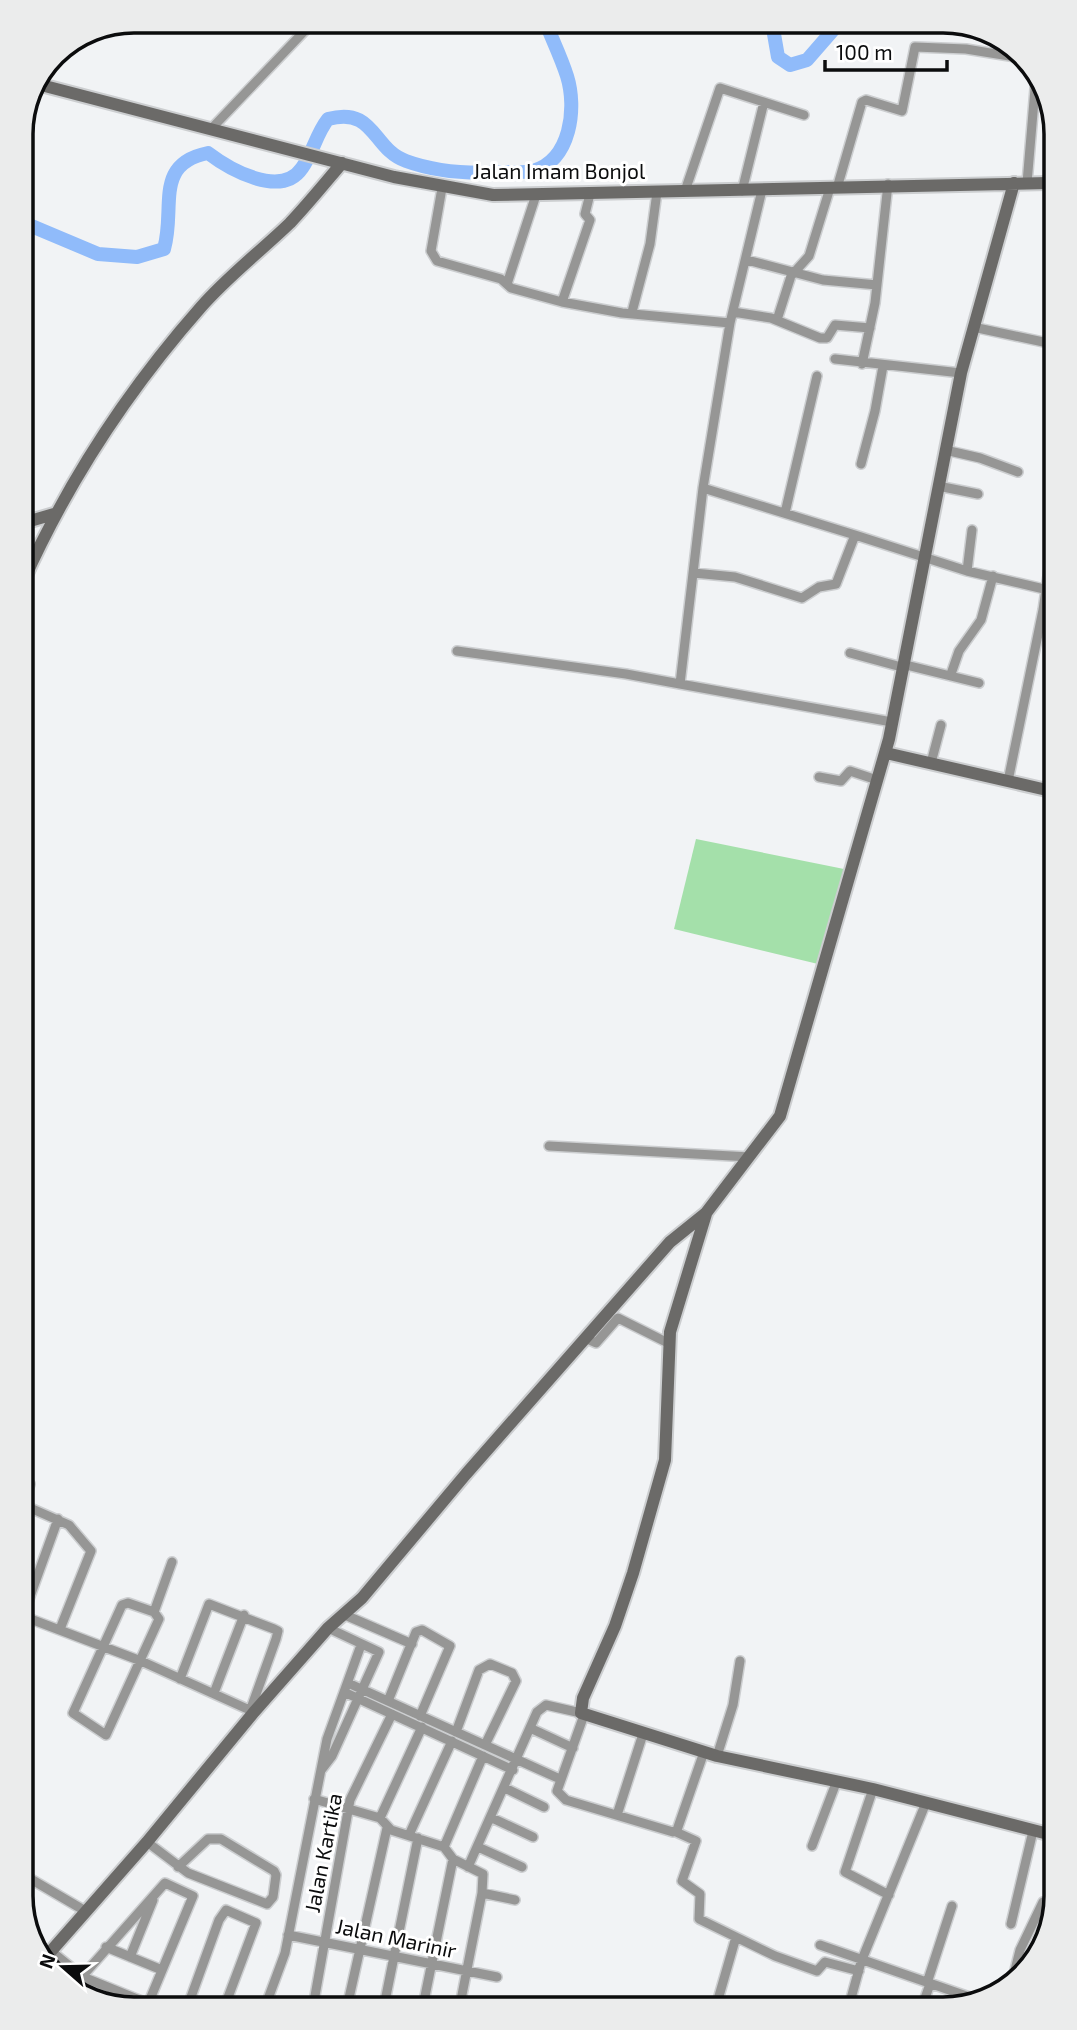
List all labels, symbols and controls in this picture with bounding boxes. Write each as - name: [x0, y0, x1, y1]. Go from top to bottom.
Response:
- scale bar: [825, 28, 948, 72]
- text: 100 m: [836, 39, 893, 64]
- street label: Jalan Imam Bonjol: [473, 158, 646, 184]
- street label: Jalan Kartika: [299, 1791, 346, 1915]
- street label: Jalan Marinir: [334, 1913, 459, 1963]
- north arrow: [28, 1932, 98, 2002]
- text: N: [33, 1951, 60, 1971]

